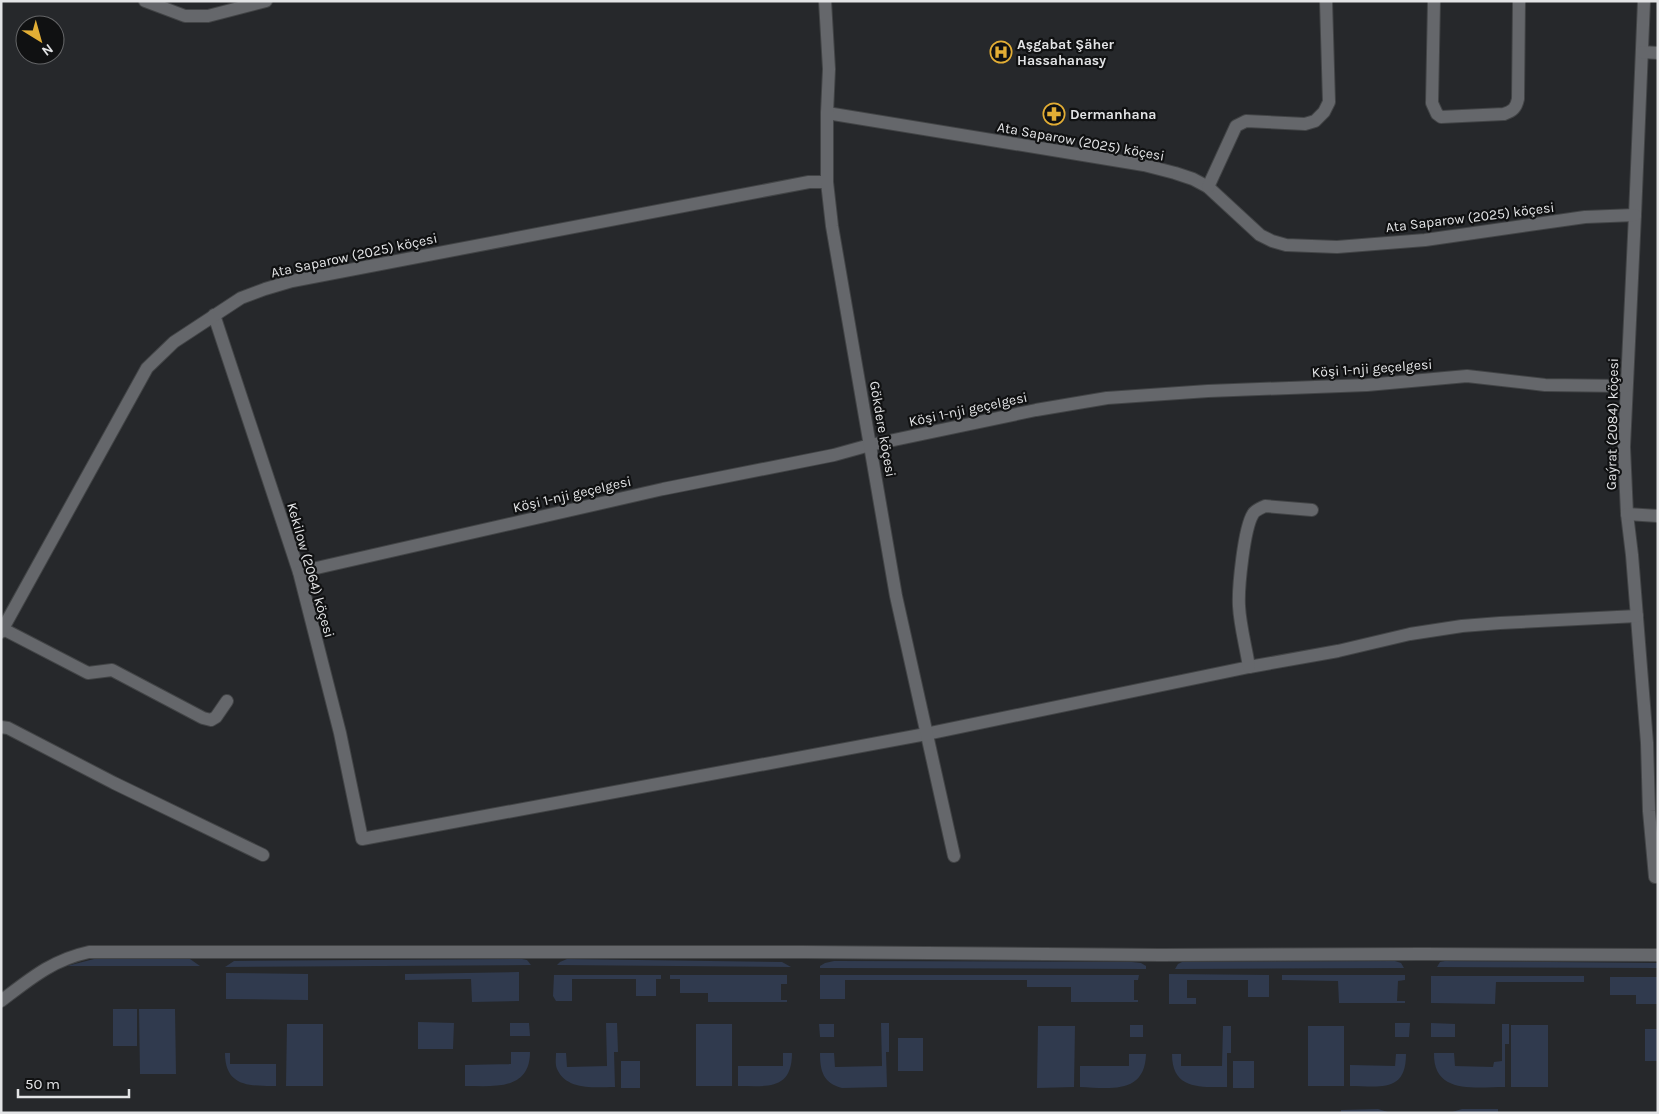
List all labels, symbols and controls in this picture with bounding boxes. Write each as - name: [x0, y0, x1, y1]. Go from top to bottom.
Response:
- north arrow: [15, 15, 65, 65]
- place label: Aşgabat Şäher Hassahanasy: [1017, 36, 1115, 69]
- text: N: [38, 40, 57, 60]
- hospital icon: Aşgabat Şäher Hassahanasy: [989, 40, 1013, 64]
- pharmacy icon: Dermanhana: [1042, 102, 1066, 126]
- place label: Dermanhana: [1070, 106, 1157, 123]
- street label: Ata Saparow (2025) köçesi: [996, 118, 1166, 165]
- street label: Ata Saparow (2025) köçesi: [1385, 199, 1555, 236]
- street label: Ata Saparow (2025) köçesi: [269, 230, 439, 281]
- street label: Köşi 1-nji geçelgesi: [1311, 356, 1433, 381]
- street label: Gaýrat (2084) köçesi: [1603, 358, 1622, 490]
- street label: Gökdere köçesi: [866, 380, 899, 478]
- street label: Köşi 1-nji geçelgesi: [907, 389, 1029, 430]
- street label: Köşi 1-nji geçelgesi: [511, 473, 633, 516]
- street label: Kekilow (2064) köçesi: [283, 501, 338, 640]
- scale bar: [18, 1066, 129, 1098]
- text: 50 m: [25, 1075, 60, 1093]

